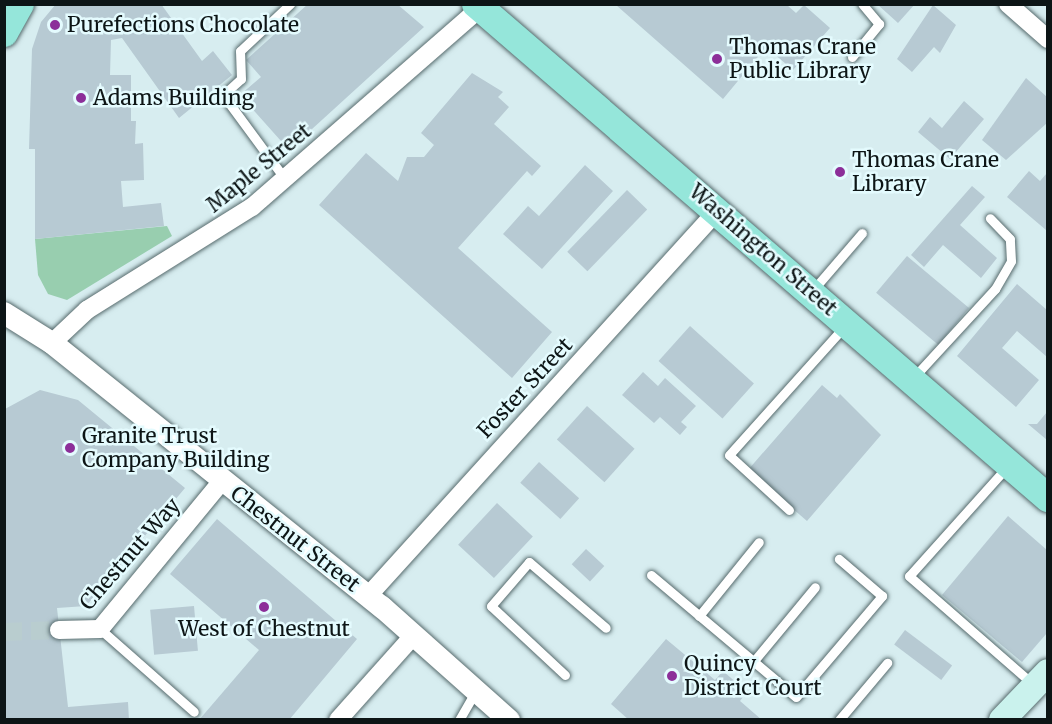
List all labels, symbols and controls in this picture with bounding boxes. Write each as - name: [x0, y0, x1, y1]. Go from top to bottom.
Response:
- place label: Purefections Chocolate: [67, 12, 299, 38]
- marker: Purefections Chocolate: [48, 18, 62, 32]
- place label: Thomas Crane Public Library: [729, 34, 876, 84]
- marker: Thomas Crane Public Library: [710, 52, 724, 66]
- place label: Adams Building: [93, 85, 254, 111]
- marker: Adams Building: [74, 91, 88, 105]
- street label: Maple Street: [202, 118, 316, 218]
- place label: Thomas Crane Library: [852, 147, 999, 197]
- marker: Thomas Crane Library: [833, 165, 847, 179]
- street label: Washington Street: [684, 179, 842, 321]
- street label: Foster Street: [472, 333, 578, 443]
- place label: Granite Trust Company Building: [82, 423, 269, 473]
- marker: Granite Trust Company Building: [63, 441, 77, 455]
- street label: Chestnut Street: [225, 481, 365, 597]
- street label: Chestnut Way: [75, 493, 185, 615]
- marker: West of Chestnut: [257, 600, 271, 614]
- place label: West of Chestnut: [178, 616, 350, 642]
- place label: Quincy District Court: [684, 651, 822, 701]
- marker: Quincy District Court: [665, 669, 679, 683]

